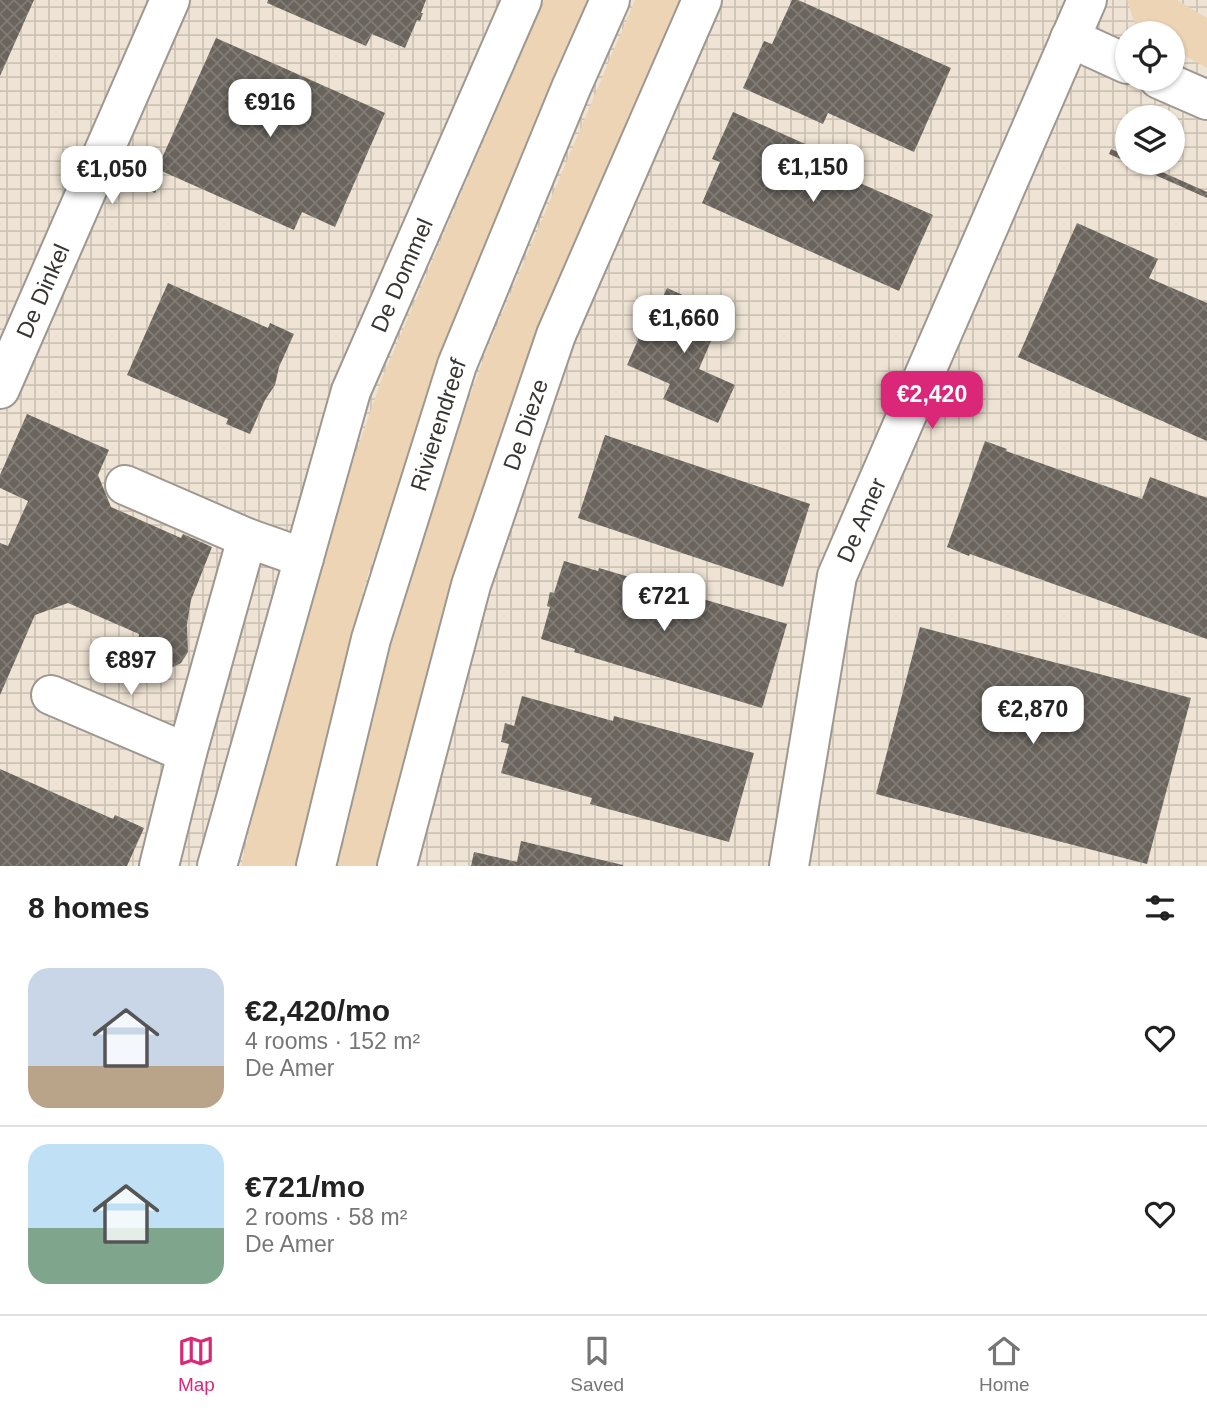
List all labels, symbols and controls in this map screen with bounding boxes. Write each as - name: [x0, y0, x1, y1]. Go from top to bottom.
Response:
- map controls: [1115, 21, 1185, 175]
- button: locate: [1115, 21, 1185, 91]
- pin: €916: [229, 80, 311, 139]
- text: €916: [244, 89, 296, 115]
- button: layers: [1115, 105, 1185, 175]
- pin: €1,150: [756, 144, 870, 204]
- pin: €1,050: [55, 146, 169, 206]
- text: €1,150: [778, 154, 848, 180]
- text: €1,050: [77, 156, 147, 182]
- street label: De Dommel: [365, 214, 438, 336]
- street label: De Dinkel: [11, 240, 75, 342]
- pin: €1,660: [627, 296, 741, 355]
- text: €1,660: [649, 305, 719, 331]
- street label: Rivierendreef: [405, 354, 471, 494]
- pin: €2,420: [875, 372, 989, 431]
- street label: De Dieze: [498, 376, 553, 474]
- text: €2,420: [897, 381, 967, 407]
- street label: De Amer: [832, 473, 891, 566]
- pin: €721: [623, 574, 705, 633]
- text: €721: [638, 583, 690, 609]
- pin: €897: [90, 638, 172, 697]
- text: €897: [105, 647, 157, 673]
- pin: €2,870: [976, 686, 1090, 746]
- text: €2,870: [998, 696, 1068, 722]
- icon: filters: [1141, 889, 1179, 927]
- text: 8 homes: [28, 891, 150, 924]
- text: €2,420/mo: [245, 994, 390, 1027]
- icon: home: [84, 996, 168, 1080]
- icon: heart: [1141, 1019, 1179, 1057]
- text: 4 rooms · 152 m²: [245, 1028, 420, 1054]
- text: De Amer: [245, 1055, 334, 1081]
- text: €721/mo: [245, 1170, 365, 1203]
- icon: home: [84, 1172, 168, 1256]
- icon: heart: [1141, 1195, 1179, 1233]
- text: 2 rooms · 58 m²: [245, 1204, 407, 1230]
- text: De Amer: [245, 1231, 334, 1257]
- tab: Map: [177, 1332, 215, 1396]
- tab: Saved: [570, 1332, 624, 1396]
- tab: Home: [979, 1332, 1030, 1396]

